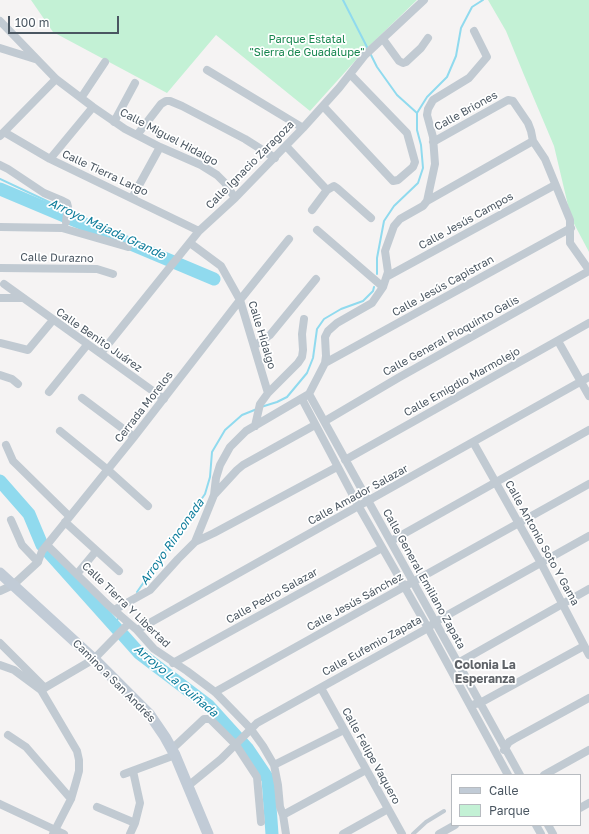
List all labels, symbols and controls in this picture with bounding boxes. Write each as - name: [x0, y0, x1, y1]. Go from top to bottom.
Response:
- scale bar: [10, 8, 121, 34]
- text: 100 m: [15, 15, 49, 30]
- park label: Parque Estatal "Sierra de Guadalupe": [249, 33, 365, 59]
- street label: Calle Briones: [432, 88, 500, 134]
- street label: Calle Miguel Hidalgo: [118, 106, 220, 168]
- street label: Calle Ignacio Zaragoza: [203, 118, 297, 212]
- street label: Calle Tierra Largo: [60, 147, 150, 199]
- street label: Calle Jesús Campos: [416, 190, 516, 252]
- water label: Arroyo Majada Grande: [47, 196, 167, 262]
- street label: Calle Durazno: [20, 251, 94, 265]
- street label: Calle Jesús Capistran: [390, 253, 496, 319]
- street label: Calle General Pioquinto Galis: [381, 293, 521, 379]
- street label: Calle Hidalgo: [245, 299, 279, 371]
- street label: Calle Benito Juárez: [53, 305, 145, 375]
- street label: Calle Emigdio Marmolejo: [402, 345, 522, 419]
- street label: Cerrada Morelos: [112, 369, 176, 445]
- street label: Calle Amador Salazar: [306, 462, 410, 528]
- street label: Calle Antonio Soto Y Gama: [502, 478, 582, 608]
- water label: Arroyo Rinconada: [137, 496, 207, 588]
- street label: Calle General Emiliano Zapata: [380, 507, 468, 651]
- street label: Calle Tierra Y Libertad: [79, 559, 173, 651]
- street label: Calle Pedro Salazar: [224, 565, 320, 627]
- street label: Calle Jesús Sánchez: [305, 570, 405, 634]
- street label: Calle Eufemio Zapata: [320, 613, 424, 679]
- street label: Camino a San Andrés: [70, 637, 158, 725]
- water label: Arroyo La Guiñada: [131, 642, 221, 720]
- district label: Colonia La Esperanza: [454, 658, 516, 686]
- street label: Calle Felipe Vaquero: [339, 705, 403, 807]
- legend: [451, 774, 581, 826]
- text: Calle: [489, 783, 518, 798]
- text: Parque: [489, 803, 530, 818]

